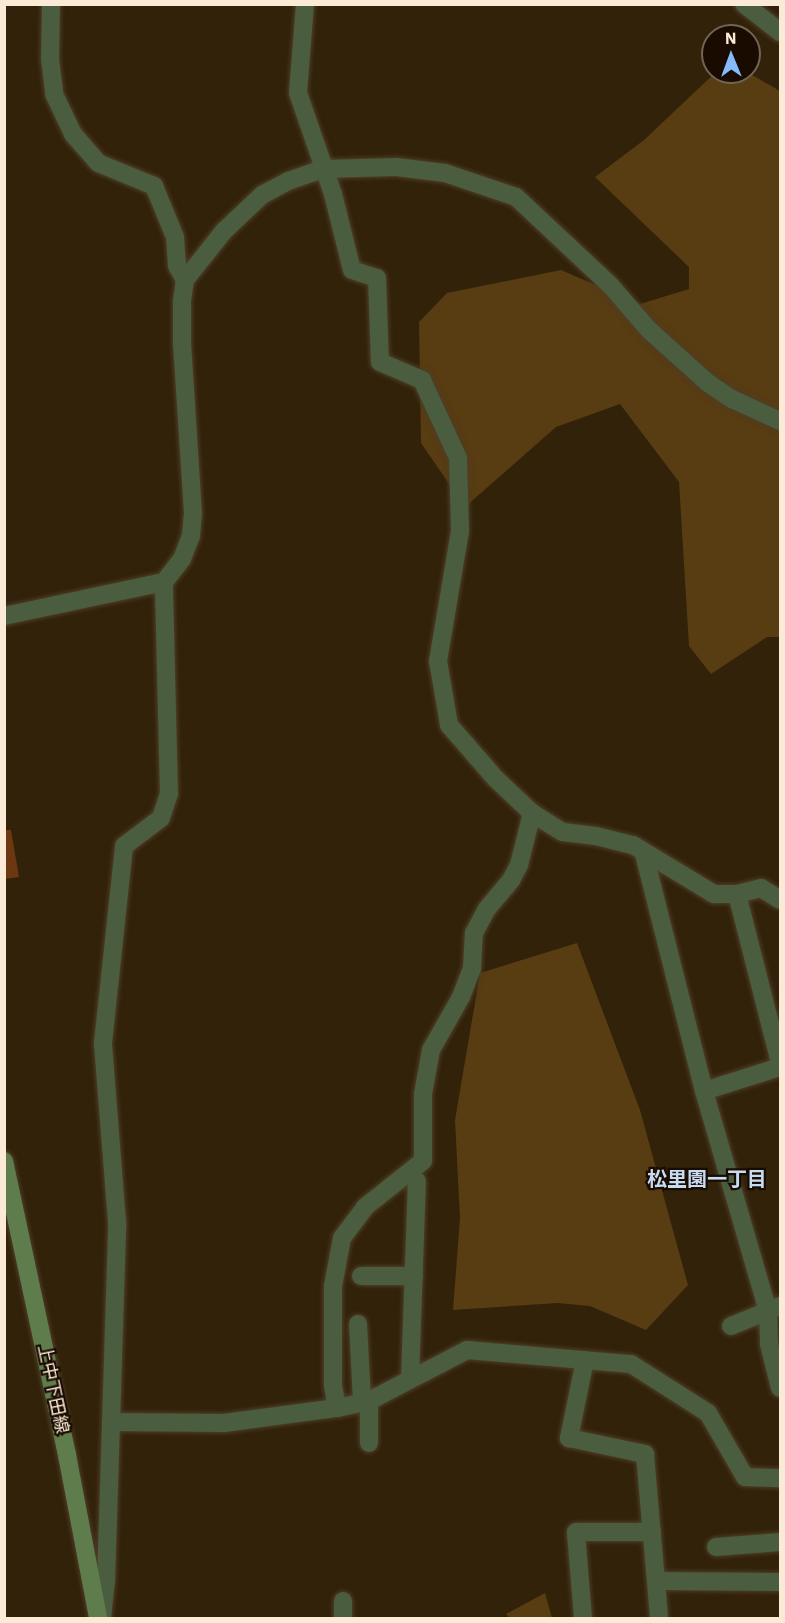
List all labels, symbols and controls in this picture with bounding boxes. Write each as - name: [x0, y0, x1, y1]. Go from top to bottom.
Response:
- north arrow: [701, 24, 761, 84]
- text: N: [725, 28, 737, 48]
- district label: 松里園一丁目: [647, 1166, 767, 1190]
- street label: 上中下田線: [33, 1343, 73, 1435]

